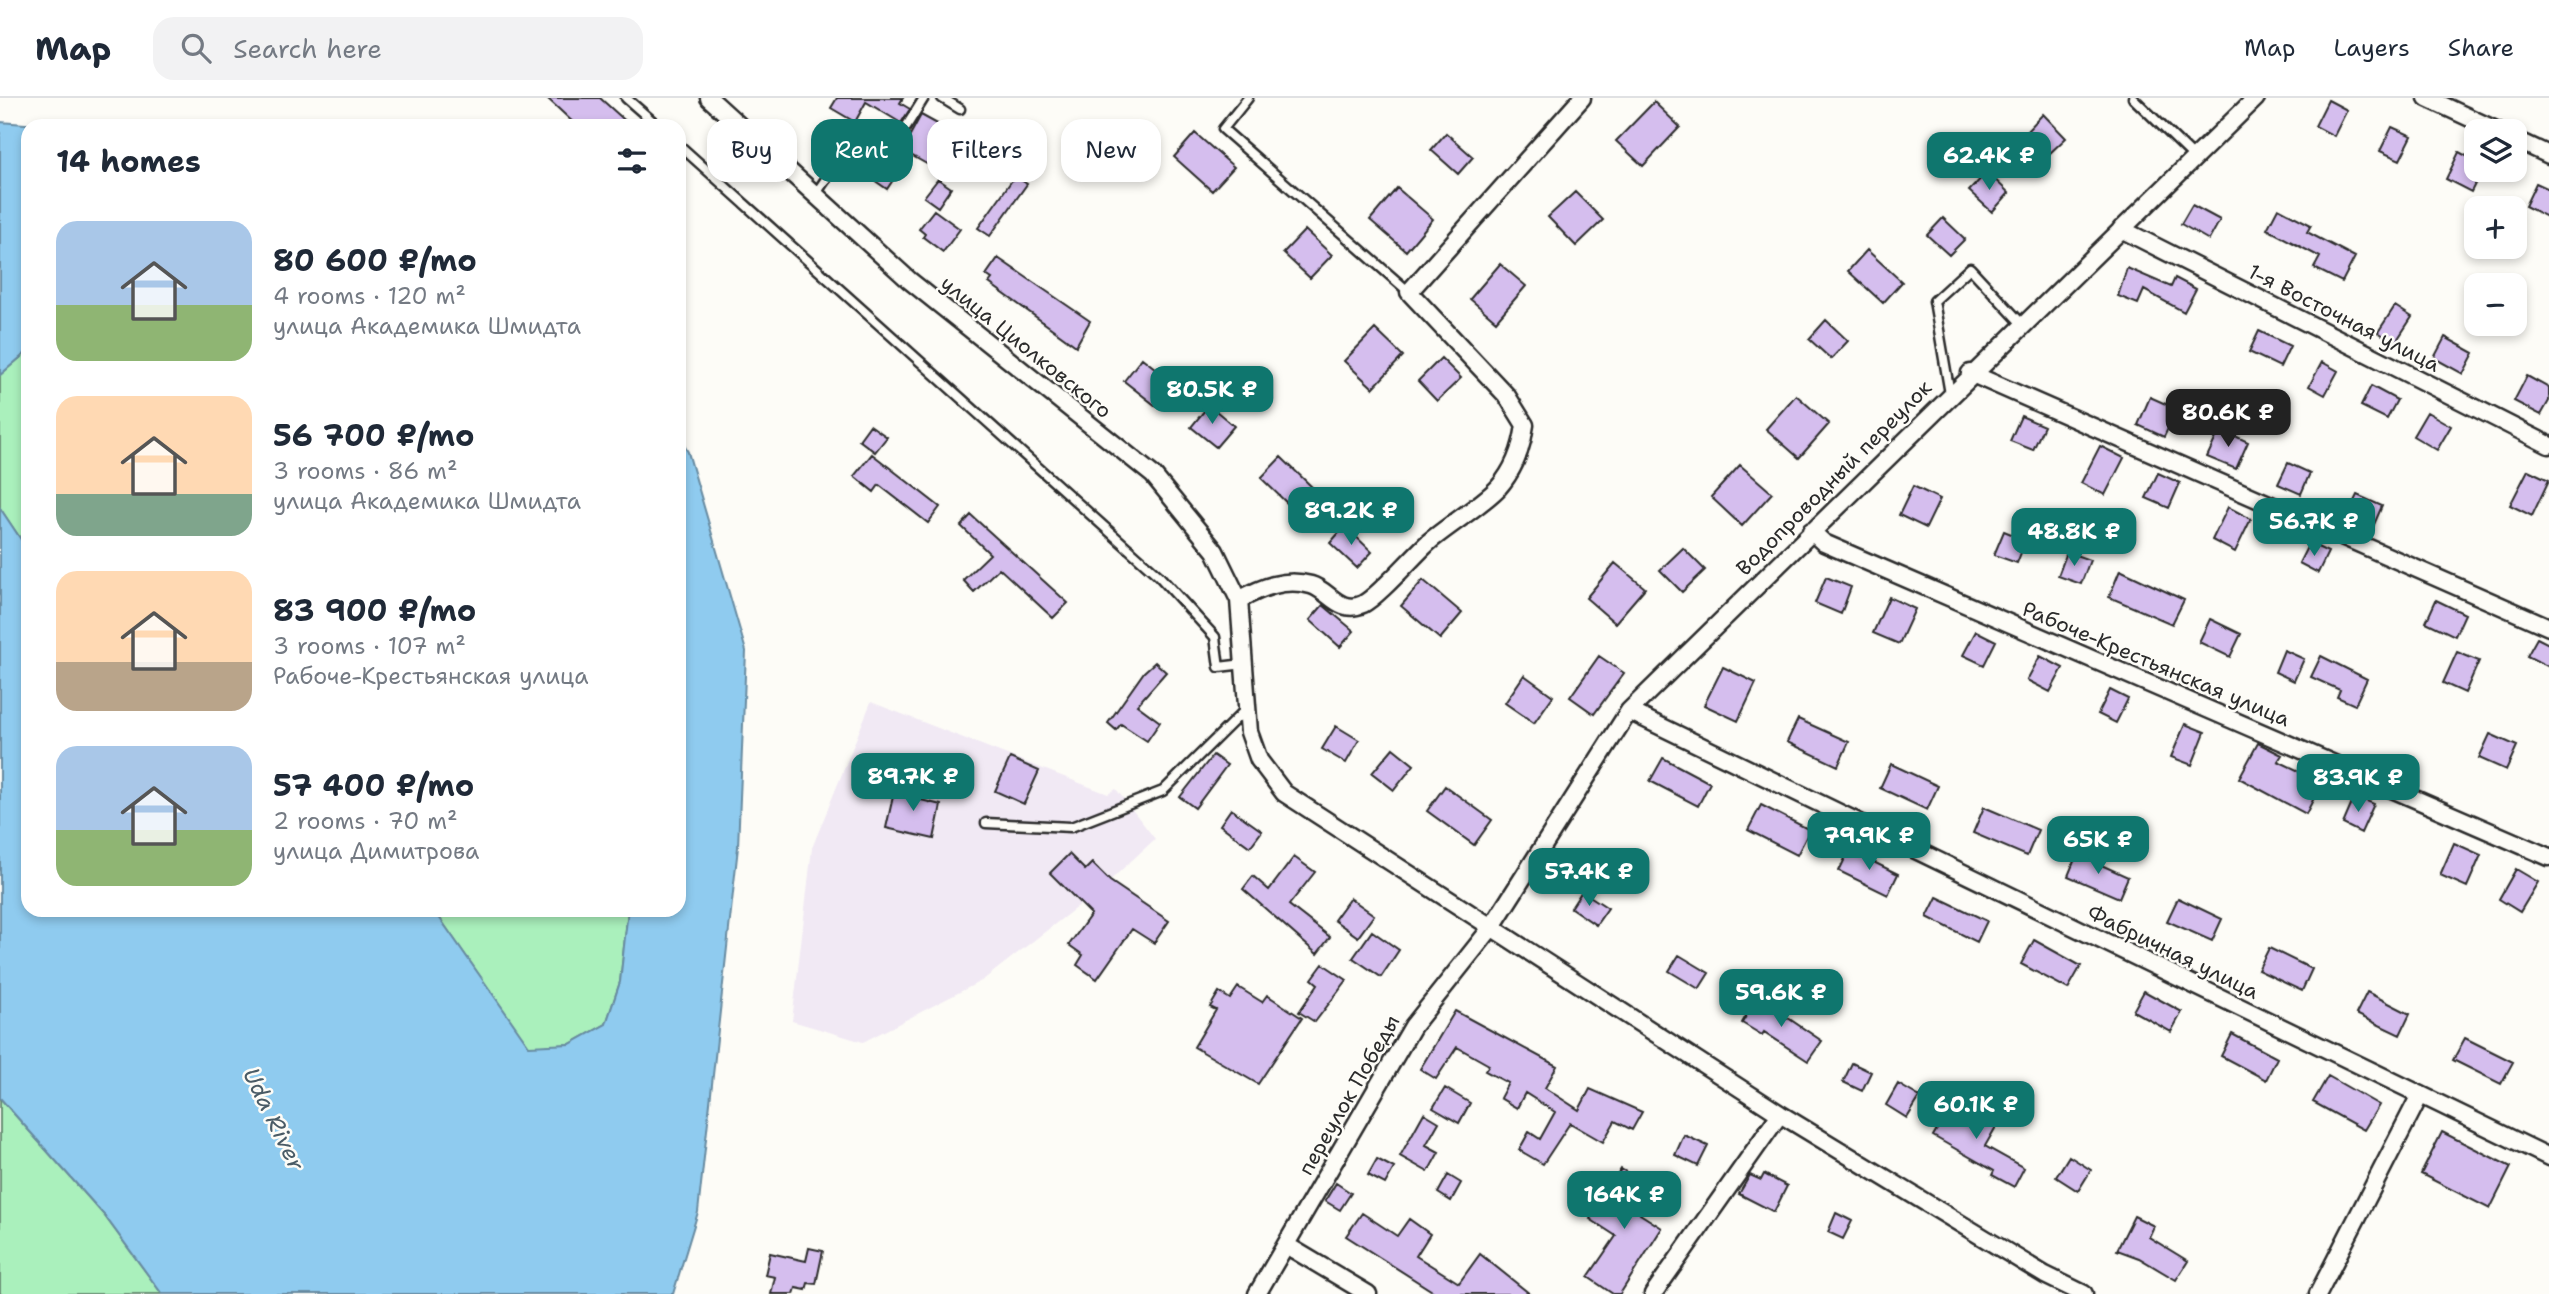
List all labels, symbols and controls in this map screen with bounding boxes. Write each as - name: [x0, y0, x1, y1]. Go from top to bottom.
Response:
- search box: [153, 17, 643, 80]
- text: Map: [35, 26, 111, 71]
- icon: search: [177, 29, 215, 67]
- text: Search here: [233, 31, 382, 66]
- text: Map: [2244, 32, 2295, 64]
- text: Layers: [2333, 32, 2410, 64]
- text: Share: [2448, 32, 2514, 64]
- chip: Buy: [707, 119, 797, 182]
- chip: Rent: [811, 119, 913, 182]
- chip: Filters: [927, 119, 1047, 182]
- chip: New: [1061, 119, 1161, 182]
- map controls: [2464, 119, 2527, 336]
- button: layers: [2464, 119, 2527, 182]
- pin: 62.4K ₽: [1924, 132, 2054, 192]
- text: 62.4K ₽: [1943, 140, 2035, 170]
- text: 14 homes: [56, 141, 201, 182]
- icon: filters: [613, 142, 651, 180]
- button: +: [2464, 196, 2527, 259]
- text: 80 600 ₽/mo: [273, 240, 477, 281]
- icon: home: [112, 249, 196, 333]
- street label: 1-я Восточная улица: [2243, 257, 2445, 379]
- street label: улица Циолковского: [935, 269, 1117, 425]
- button: −: [2464, 273, 2527, 336]
- text: 4 rooms · 120 m²: [273, 281, 466, 311]
- text: улица Академика Шмидта: [273, 311, 581, 341]
- pin: 80.5K ₽: [1147, 366, 1277, 426]
- text: 80.5K ₽: [1166, 374, 1258, 404]
- street label: Водопроводный переулок: [1730, 374, 1938, 582]
- pin: 80.6K ₽: [2163, 390, 2293, 449]
- text: 80.6K ₽: [2182, 397, 2274, 427]
- text: 56 700 ₽/mo: [273, 415, 475, 456]
- icon: home: [112, 424, 196, 508]
- text: 3 rooms · 86 m²: [273, 456, 458, 486]
- text: улица Академика Шмидта: [273, 486, 581, 516]
- pin: 89.2K ₽: [1286, 488, 1416, 547]
- text: 89.2K ₽: [1304, 495, 1398, 525]
- pin: 56.7K ₽: [2249, 498, 2379, 558]
- text: 56.7K ₽: [2269, 506, 2359, 536]
- pin: 48.8K ₽: [2009, 508, 2139, 568]
- text: 48.8K ₽: [2027, 516, 2121, 546]
- text: 83 900 ₽/mo: [273, 590, 476, 631]
- street label: Рабоче-Крестьянская улица: [2018, 595, 2294, 733]
- icon: home: [112, 599, 196, 683]
- text: 3 rooms · 107 m²: [273, 631, 466, 661]
- text: Рабоче-Крестьянская улица: [273, 661, 589, 691]
- pin: 89.7K ₽: [848, 754, 978, 813]
- pin: 83.9K ₽: [2293, 754, 2423, 814]
- text: 89.7K ₽: [867, 761, 959, 791]
- text: 83.9K ₽: [2313, 762, 2403, 792]
- text: 57 400 ₽/mo: [273, 765, 474, 806]
- icon: home: [112, 774, 196, 858]
- text: 2 rooms · 70 m²: [273, 806, 458, 836]
- pin: 79.9K ₽: [1804, 812, 1934, 872]
- pin: 65K ₽: [2049, 816, 2147, 876]
- text: 79.9K ₽: [1823, 820, 1915, 850]
- text: 65K ₽: [2063, 824, 2133, 854]
- text: улица Димитрова: [273, 836, 479, 866]
- pin: 57.4K ₽: [1524, 848, 1654, 908]
- text: 57.4K ₽: [1544, 856, 1634, 886]
- street label: Фабричная улица: [2083, 898, 2263, 1006]
- pin: 59.6K ₽: [1716, 970, 1846, 1029]
- text: 59.6K ₽: [1735, 977, 1827, 1007]
- street label: переулок Победы: [1292, 1010, 1406, 1180]
- water label: Uda River: [236, 1063, 312, 1176]
- pin: 60.1K ₽: [1911, 1082, 2041, 1141]
- text: 60.1K ₽: [1933, 1089, 2019, 1119]
- pin: 164K ₽: [1567, 1172, 1681, 1231]
- text: 164K ₽: [1583, 1179, 1665, 1209]

